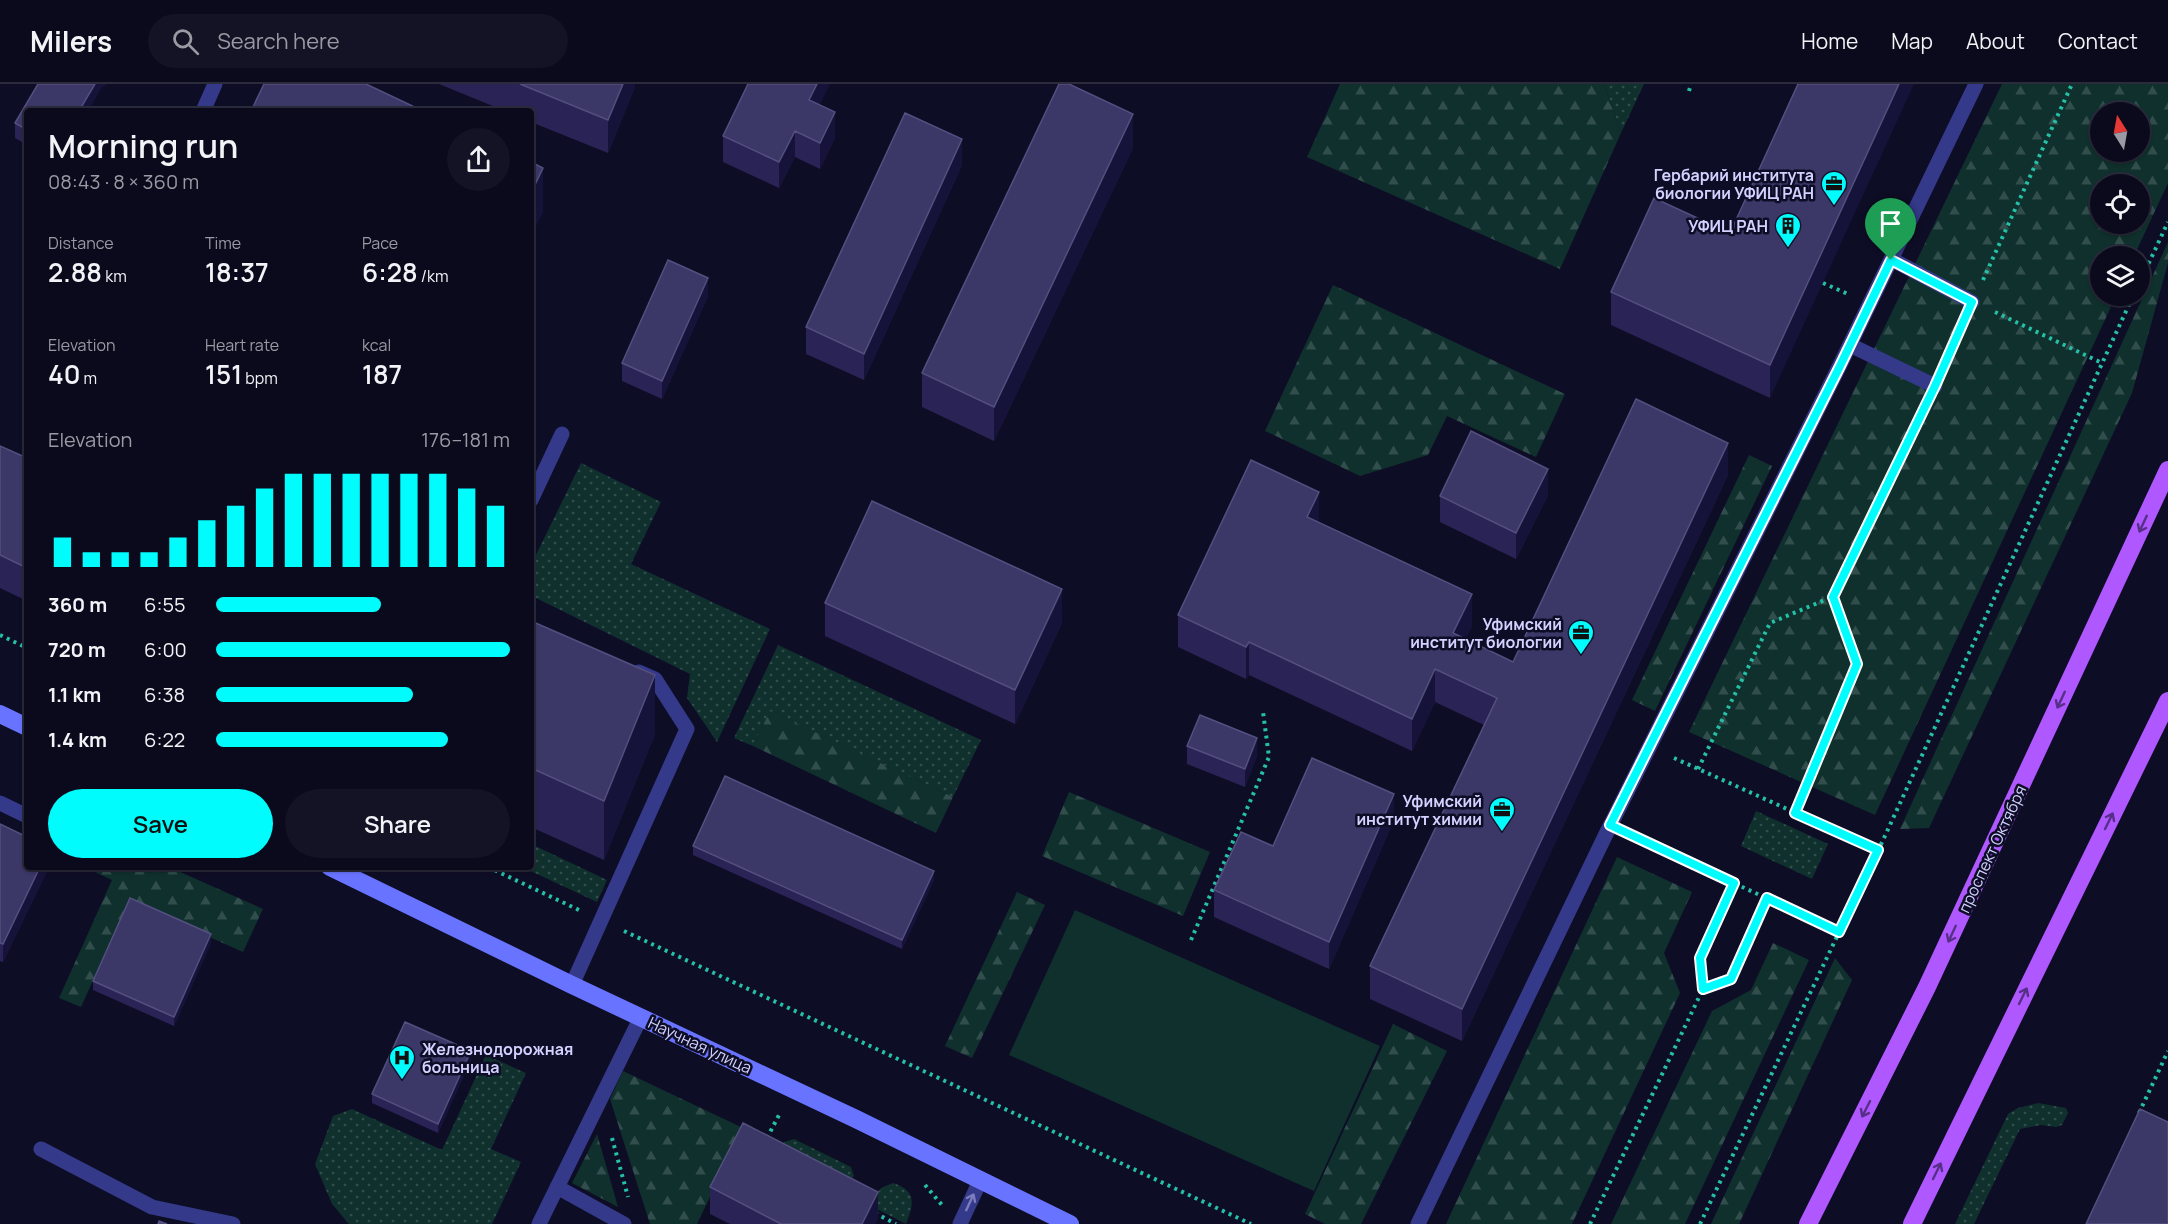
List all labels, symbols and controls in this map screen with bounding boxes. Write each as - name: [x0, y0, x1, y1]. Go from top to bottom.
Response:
- search box: [148, 14, 568, 68]
- text: Milers: [30, 22, 112, 60]
- icon: search: [169, 25, 202, 58]
- text: Search here: [217, 26, 340, 56]
- text: Home: [1801, 27, 1858, 55]
- text: Map: [1891, 27, 1933, 55]
- text: About: [1966, 27, 2025, 55]
- text: Contact: [2058, 27, 2138, 55]
- north arrow: [2090, 102, 2150, 162]
- map controls: [2090, 102, 2150, 306]
- text: Morning run: [48, 123, 238, 168]
- button: share: [447, 128, 510, 191]
- place label: Гербарий института биологии УФИЦ РАН: [1654, 164, 1814, 204]
- text: 08:43 · 8 × 360 m: [48, 168, 199, 195]
- office icon: Гербарий института биологии УФИЦ РАН: [1819, 169, 1849, 207]
- button: locate: [2090, 174, 2150, 234]
- pin: [1865, 198, 1916, 260]
- icon: arrive: [1874, 207, 1907, 240]
- building icon: УФИЦ РАН: [1773, 211, 1803, 249]
- place label: УФИЦ РАН: [1688, 215, 1768, 237]
- text: Distance: [48, 232, 114, 254]
- text: Time: [205, 232, 241, 254]
- text: Pace: [362, 232, 398, 254]
- button: layers: [2090, 246, 2150, 306]
- text: 2.88: [48, 254, 102, 290]
- text: 18:37: [205, 254, 269, 290]
- text: 6:28: [362, 254, 418, 290]
- text: km: [102, 265, 127, 287]
- text: /km: [418, 265, 449, 287]
- text: Elevation: [48, 334, 116, 356]
- text: Heart rate: [205, 334, 279, 356]
- text: kcal: [362, 334, 391, 356]
- text: 40: [48, 356, 80, 392]
- text: 151: [205, 356, 242, 392]
- text: 187: [362, 356, 402, 392]
- text: m: [80, 367, 97, 389]
- text: bpm: [242, 367, 278, 389]
- text: Elevation: [48, 426, 132, 453]
- text: 176–181 m: [421, 426, 510, 453]
- one-way arrow: [2137, 514, 2149, 532]
- text: 360 m: [48, 591, 107, 618]
- text: 6:55: [144, 591, 186, 618]
- place label: Уфимский институт биологии: [1410, 613, 1562, 653]
- office icon: Уфимский институт биологии: [1566, 618, 1596, 656]
- text: 720 m: [48, 636, 106, 663]
- text: 6:00: [144, 636, 187, 663]
- text: 1.1 km: [48, 681, 101, 708]
- text: 6:38: [144, 681, 185, 708]
- one-way arrow: [2055, 691, 2066, 709]
- text: 1.4 km: [48, 726, 107, 753]
- text: 6:22: [144, 726, 185, 753]
- street label: проспект Октября: [1953, 782, 2031, 916]
- button: Save: [48, 789, 273, 858]
- button: Share: [285, 789, 510, 858]
- place label: Уфимский институт химии: [1356, 790, 1482, 830]
- office icon: Уфимский институт химии: [1487, 795, 1517, 833]
- one-way arrow: [2104, 813, 2115, 831]
- one-way arrow: [1945, 925, 1957, 943]
- one-way arrow: [2018, 988, 2030, 1006]
- street label: Научная улица: [645, 1011, 755, 1079]
- place label: Железнодорожная больница: [422, 1038, 573, 1078]
- hospital icon: Железнодорожная больница: [387, 1043, 417, 1081]
- one-way arrow: [1859, 1100, 1871, 1118]
- one-way arrow: [1932, 1163, 1944, 1181]
- one-way arrow: [965, 1194, 977, 1212]

